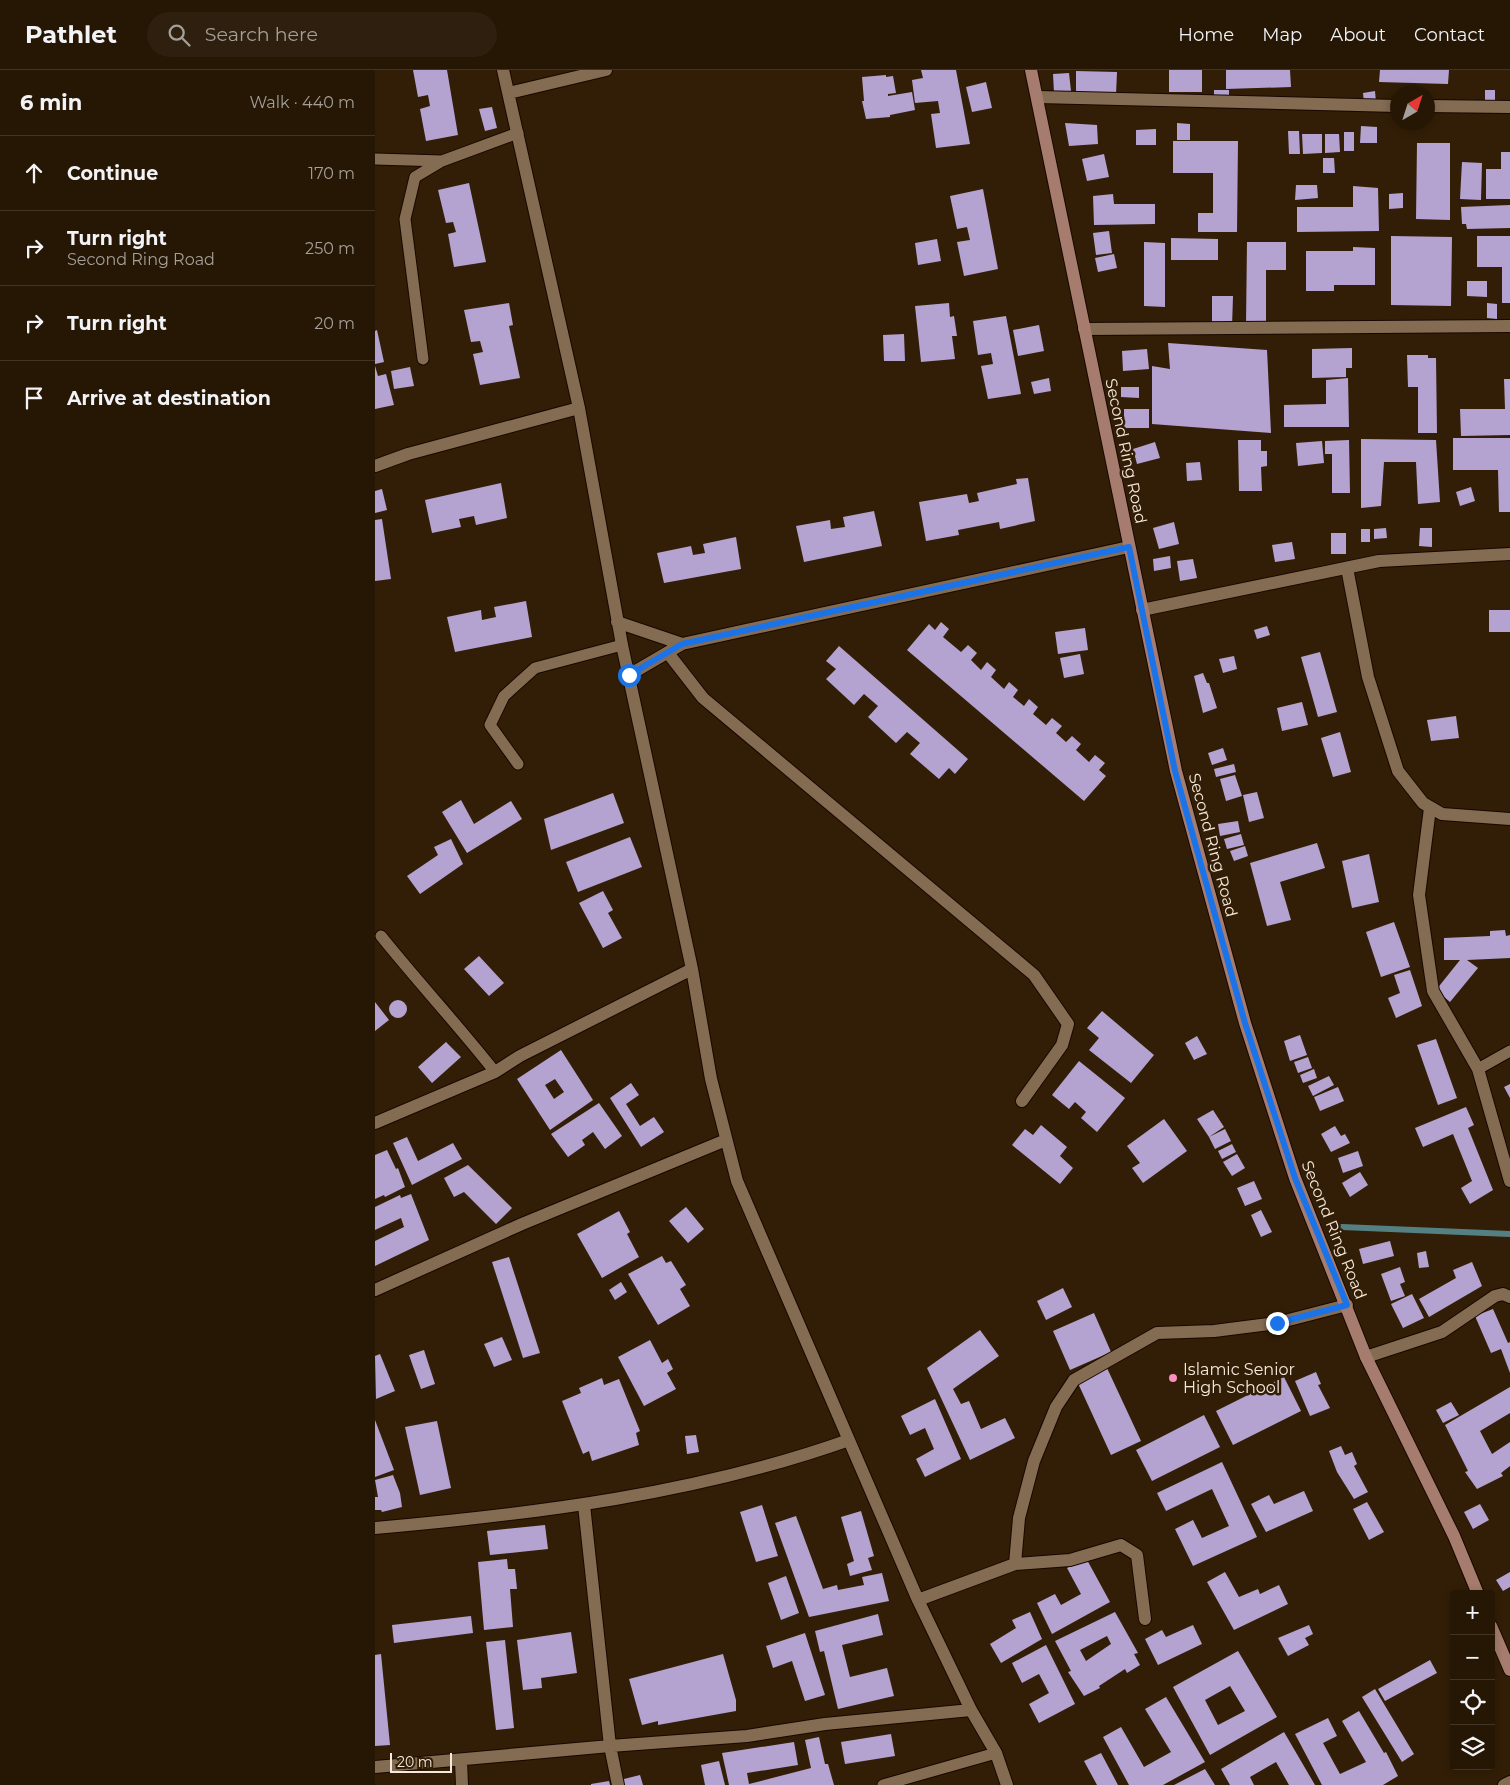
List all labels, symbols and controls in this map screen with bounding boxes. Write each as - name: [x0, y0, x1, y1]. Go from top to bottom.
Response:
- search box: [147, 12, 497, 57]
- text: Pathlet: [25, 20, 117, 49]
- icon: search: [165, 21, 193, 49]
- text: Search here: [205, 23, 318, 46]
- text: Home: [1178, 24, 1234, 46]
- text: Map: [1262, 24, 1302, 46]
- text: About: [1330, 24, 1386, 46]
- text: Contact: [1414, 24, 1485, 46]
- north arrow: [1390, 85, 1435, 130]
- text: 6 min: [20, 90, 82, 115]
- text: Walk · 440 m: [249, 93, 355, 112]
- icon: ahead: [20, 159, 48, 187]
- text: Continue: [67, 162, 158, 185]
- text: 170 m: [308, 164, 355, 183]
- text: Turn right: [67, 227, 167, 250]
- icon: right: [20, 234, 48, 262]
- text: 250 m: [305, 239, 355, 258]
- text: Second Ring Road: [67, 250, 215, 269]
- icon: right: [20, 309, 48, 337]
- text: Turn right: [67, 312, 167, 335]
- text: 20 m: [314, 314, 355, 333]
- street label: Second Ring Road: [1101, 377, 1151, 525]
- icon: arrive: [20, 384, 48, 412]
- text: Arrive at destination: [67, 387, 271, 410]
- route start: [618, 664, 641, 687]
- street label: Second Ring Road: [1185, 771, 1241, 919]
- street label: Second Ring Road: [1297, 1158, 1371, 1302]
- route end: [1266, 1312, 1289, 1335]
- place label: Islamic Senior High School: [1183, 1360, 1295, 1397]
- marker: Islamic Senior High School: [1167, 1372, 1179, 1384]
- map controls: [1450, 1590, 1495, 1770]
- button: +: [1450, 1590, 1495, 1635]
- button: −: [1450, 1635, 1495, 1680]
- button: locate: [1450, 1680, 1495, 1725]
- button: layers: [1450, 1725, 1495, 1770]
- scale bar: [390, 1750, 453, 1773]
- text: 20 m: [397, 1753, 433, 1771]

